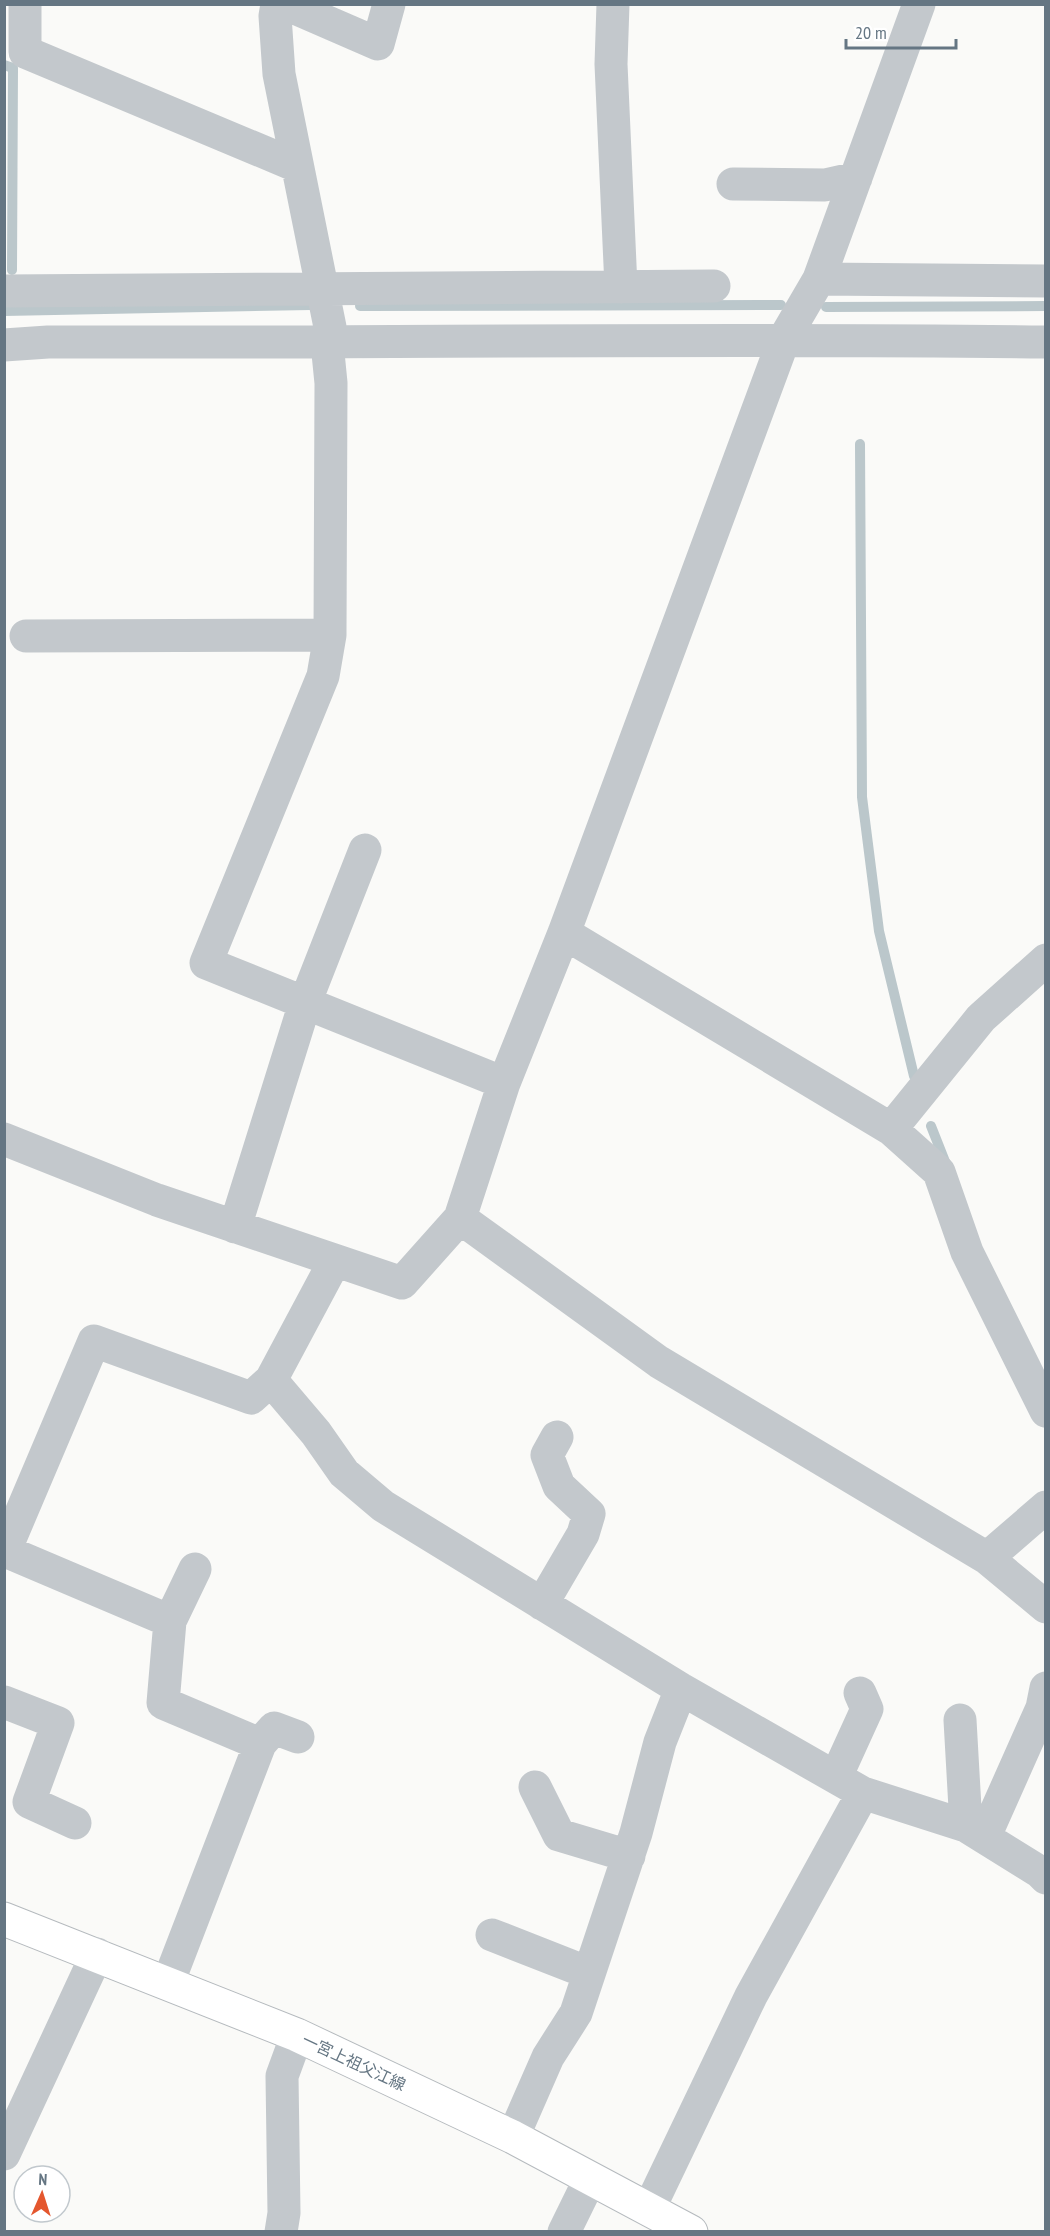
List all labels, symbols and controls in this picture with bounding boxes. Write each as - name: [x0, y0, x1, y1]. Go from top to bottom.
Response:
- scale bar: [846, 12, 956, 50]
- text: 20 m: [855, 21, 887, 44]
- street label: 一宮上祖父江線: [299, 2029, 409, 2095]
- north arrow: [12, 2164, 72, 2224]
- text: N: [38, 2169, 48, 2189]

